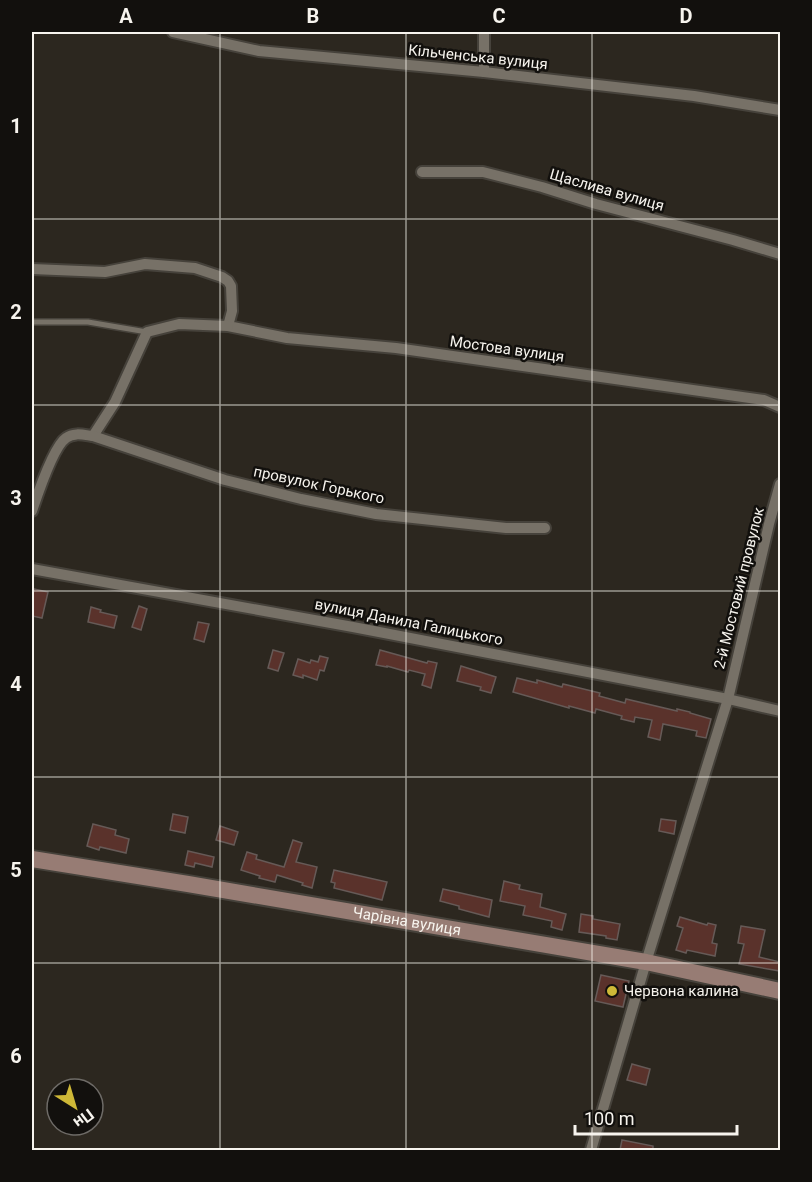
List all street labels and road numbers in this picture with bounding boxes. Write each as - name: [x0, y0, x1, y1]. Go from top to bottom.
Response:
- street label: Кільченська вулиця: [407, 41, 549, 73]
- street label: Щаслива вулиця: [548, 165, 666, 215]
- street label: Мостова вулиця: [449, 332, 565, 366]
- street label: провулок Горького: [252, 462, 386, 508]
- street label: 2-й Мостовий провулок: [710, 505, 768, 671]
- street label: вулиця Данила Галицького: [313, 595, 505, 649]
- street label: Чарівна вулиця: [351, 903, 462, 939]

